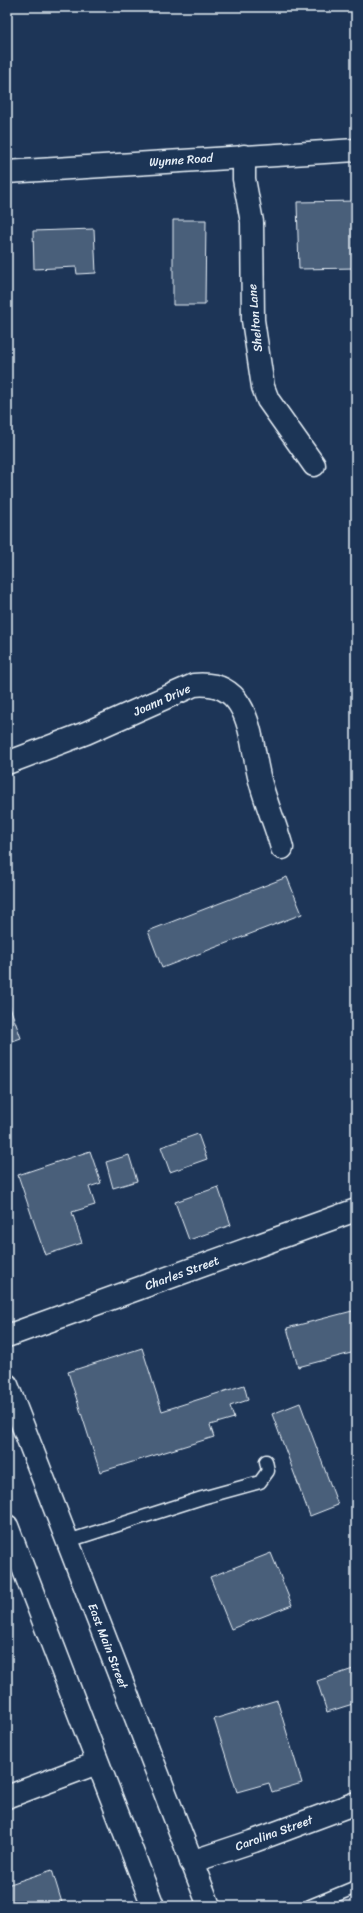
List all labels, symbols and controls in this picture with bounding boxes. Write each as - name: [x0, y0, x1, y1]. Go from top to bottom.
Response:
- street label: Wynne Road: [149, 147, 215, 173]
- street label: Shelton Lane: [241, 283, 269, 353]
- street label: Joann Drive: [129, 678, 194, 723]
- street label: Charles Street: [142, 1249, 222, 1297]
- street label: East Main Street: [82, 1600, 135, 1693]
- street label: Carolina Street: [232, 1808, 317, 1857]

